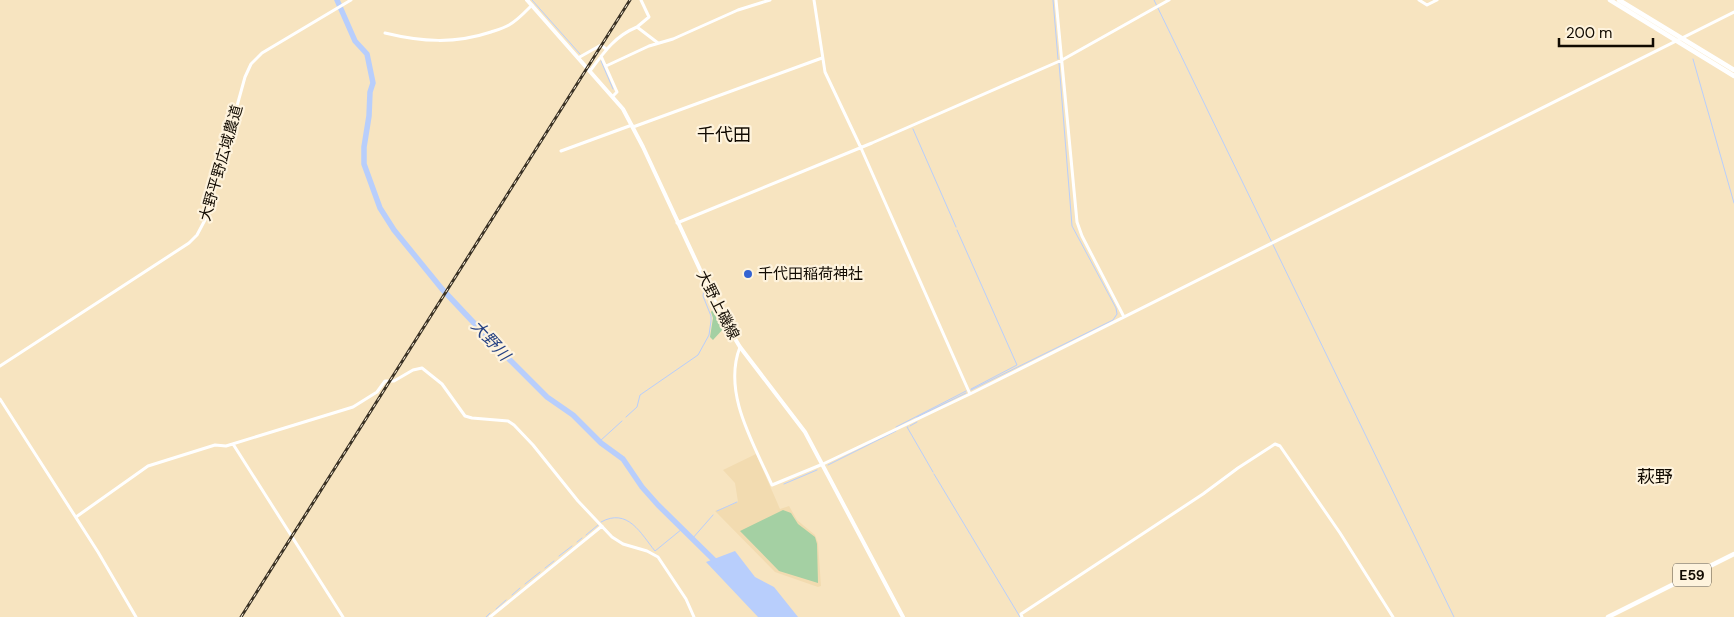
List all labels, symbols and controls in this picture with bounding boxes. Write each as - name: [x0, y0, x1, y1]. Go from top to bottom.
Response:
- scale bar: [1559, 15, 1653, 47]
- text: 200 m: [1566, 23, 1612, 43]
- street label: 大野平野広域農道: [195, 103, 247, 223]
- district label: 千代田: [697, 123, 751, 147]
- place label: 千代田稲荷神社: [758, 264, 863, 284]
- street label: 大野上磯線: [692, 267, 744, 343]
- marker: 千代田稲荷神社: [742, 268, 754, 280]
- water label: 大野川: [467, 316, 516, 367]
- district label: 萩野: [1637, 465, 1673, 489]
- road number: E59: [1673, 564, 1711, 586]

